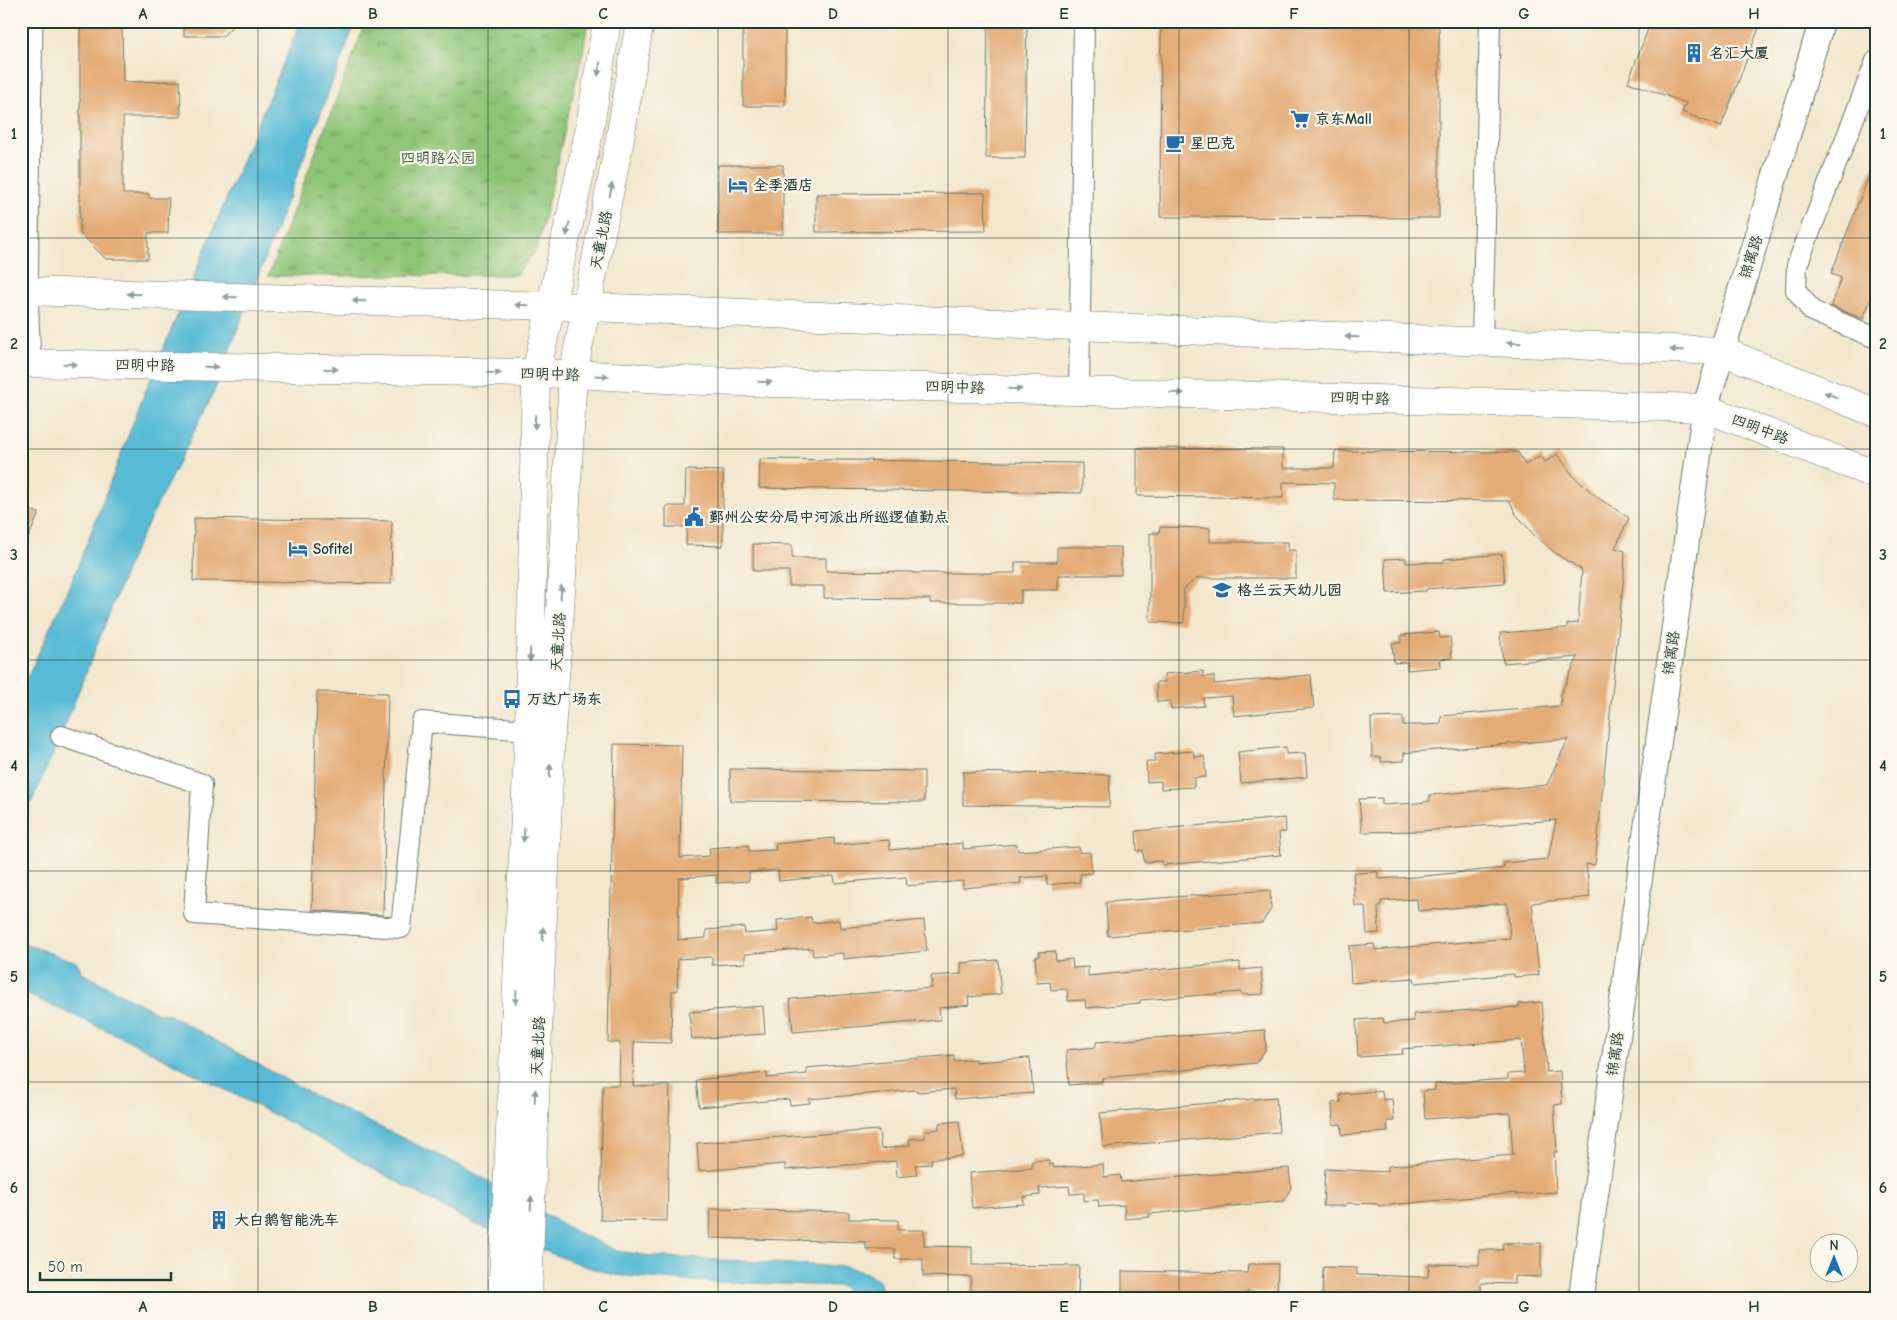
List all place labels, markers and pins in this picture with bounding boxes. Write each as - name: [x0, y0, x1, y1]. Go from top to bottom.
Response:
- building icon: 名汇大厦: [1683, 42, 1705, 64]
- place label: 名汇大厦: [1709, 44, 1769, 62]
- supermarket icon: 京东Mall: [1289, 108, 1311, 130]
- place label: 京东Mall: [1315, 110, 1372, 128]
- cafe icon: 星巴克: [1164, 132, 1186, 154]
- place label: 星巴克: [1190, 134, 1235, 152]
- hotel icon: 全季酒店: [727, 174, 749, 196]
- place label: 全季酒店: [753, 176, 813, 194]
- public building icon: 鄞州公安分局中河派出所巡逻值勤点: [683, 506, 705, 528]
- place label: 鄞州公安分局中河派出所巡逻值勤点: [709, 508, 949, 526]
- hotel icon: Sofitel: [287, 538, 309, 560]
- place label: Sofitel: [313, 540, 353, 558]
- school or university icon: 格兰云天幼儿园: [1211, 579, 1233, 601]
- place label: 格兰云天幼儿园: [1237, 581, 1342, 599]
- bus stop icon: 万达广场东: [501, 688, 523, 710]
- place label: 万达广场东: [527, 690, 602, 708]
- building icon: 大白鹅智能洗车: [208, 1209, 230, 1231]
- place label: 大白鹅智能洗车: [234, 1211, 339, 1229]

